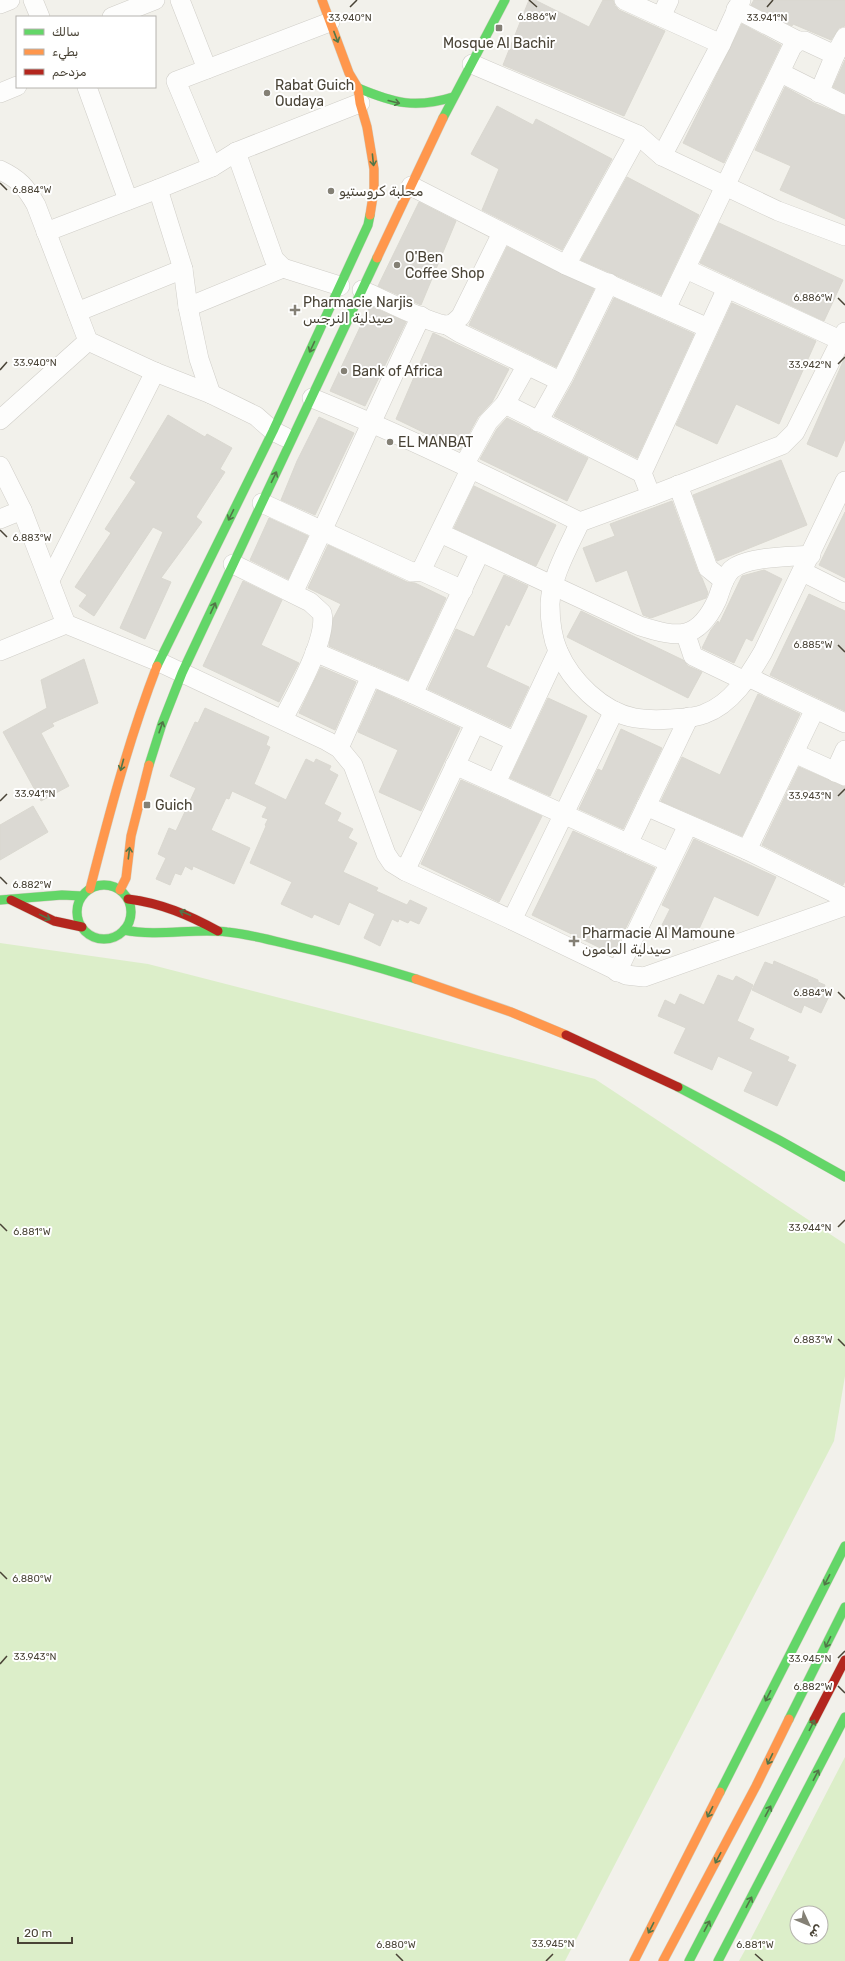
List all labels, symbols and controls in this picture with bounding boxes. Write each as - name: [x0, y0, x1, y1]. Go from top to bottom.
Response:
- text: 6.886°W: [517, 11, 557, 23]
- text: 33.940°N: [328, 12, 372, 24]
- text: 33.941°N: [747, 12, 788, 24]
- legend: [16, 16, 156, 88]
- marker: Mosque Al Bachir: [494, 23, 504, 33]
- text: سالك: [52, 25, 80, 39]
- one-way arrow: [332, 30, 340, 42]
- place label: Mosque Al Bachir: [443, 35, 556, 52]
- text: بطيء: [52, 45, 78, 61]
- text: مزدحم: [52, 65, 87, 80]
- place label: Rabat Guich Oudaya: [275, 77, 354, 110]
- marker: Rabat Guich Oudaya: [262, 88, 272, 98]
- one-way arrow: [387, 99, 400, 106]
- one-way arrow: [369, 153, 377, 166]
- place label: محلبة كروستيو: [339, 183, 423, 200]
- text: 6.884°W: [12, 184, 52, 196]
- marker: محلبة كروستيو: [326, 186, 336, 196]
- place label: O'Ben Coffee Shop: [405, 249, 485, 282]
- marker: O'Ben Coffee Shop: [392, 260, 402, 270]
- text: 6.886°W: [793, 292, 833, 304]
- place label: Pharmacie Narjis صيدلية النرجس: [303, 294, 413, 327]
- marker: Pharmacie Narjis صيدلية النرجس: [290, 305, 300, 315]
- one-way arrow: [308, 341, 315, 353]
- text: 33.940°N: [13, 357, 57, 369]
- text: 33.942°N: [789, 359, 831, 371]
- place label: Bank of Africa: [352, 363, 443, 380]
- marker: Bank of Africa: [339, 366, 349, 376]
- place label: EL MANBAT: [398, 434, 473, 451]
- marker: EL MANBAT: [385, 437, 395, 447]
- one-way arrow: [271, 472, 278, 484]
- one-way arrow: [227, 509, 234, 521]
- text: 6.883°W: [12, 532, 52, 544]
- one-way arrow: [210, 602, 217, 614]
- text: 6.885°W: [793, 639, 833, 651]
- one-way arrow: [158, 721, 165, 734]
- one-way arrow: [118, 758, 125, 771]
- text: 33.941°N: [15, 788, 56, 800]
- text: 33.943°N: [789, 790, 832, 802]
- place label: Guich: [155, 797, 193, 814]
- marker: Guich: [142, 800, 152, 810]
- one-way arrow: [125, 847, 133, 860]
- text: 6.882°W: [13, 879, 51, 891]
- one-way arrow: [180, 909, 192, 916]
- one-way arrow: [39, 914, 51, 921]
- place label: Pharmacie Al Mamoune صيدلية المامون: [582, 925, 735, 958]
- marker: Pharmacie Al Mamoune صيدلية المامون: [569, 936, 579, 946]
- text: 6.884°W: [793, 987, 833, 999]
- text: 33.944°N: [788, 1222, 832, 1234]
- text: 6.881°W: [13, 1226, 51, 1238]
- text: 6.883°W: [793, 1334, 833, 1346]
- text: 6.880°W: [12, 1573, 52, 1585]
- one-way arrow: [823, 1574, 830, 1586]
- one-way arrow: [823, 1636, 831, 1648]
- text: 33.943°N: [14, 1651, 57, 1663]
- text: 33.945°N: [789, 1653, 831, 1665]
- text: 6.882°W: [794, 1681, 832, 1693]
- one-way arrow: [764, 1690, 772, 1702]
- one-way arrow: [809, 1719, 816, 1731]
- one-way arrow: [766, 1752, 773, 1764]
- one-way arrow: [813, 1769, 820, 1781]
- one-way arrow: [764, 1805, 772, 1817]
- one-way arrow: [705, 1806, 713, 1818]
- one-way arrow: [714, 1852, 721, 1864]
- one-way arrow: [746, 1896, 753, 1908]
- north arrow: [789, 1905, 829, 1945]
- scale bar: [18, 1919, 72, 1945]
- one-way arrow: [704, 1921, 712, 1933]
- one-way arrow: [647, 1922, 654, 1934]
- text: ش: [806, 1922, 825, 1941]
- text: 20 m: [24, 1926, 52, 1940]
- text: 33.945°N: [532, 1938, 574, 1950]
- text: 6.880°W: [376, 1939, 416, 1951]
- text: 6.881°W: [736, 1939, 774, 1951]

